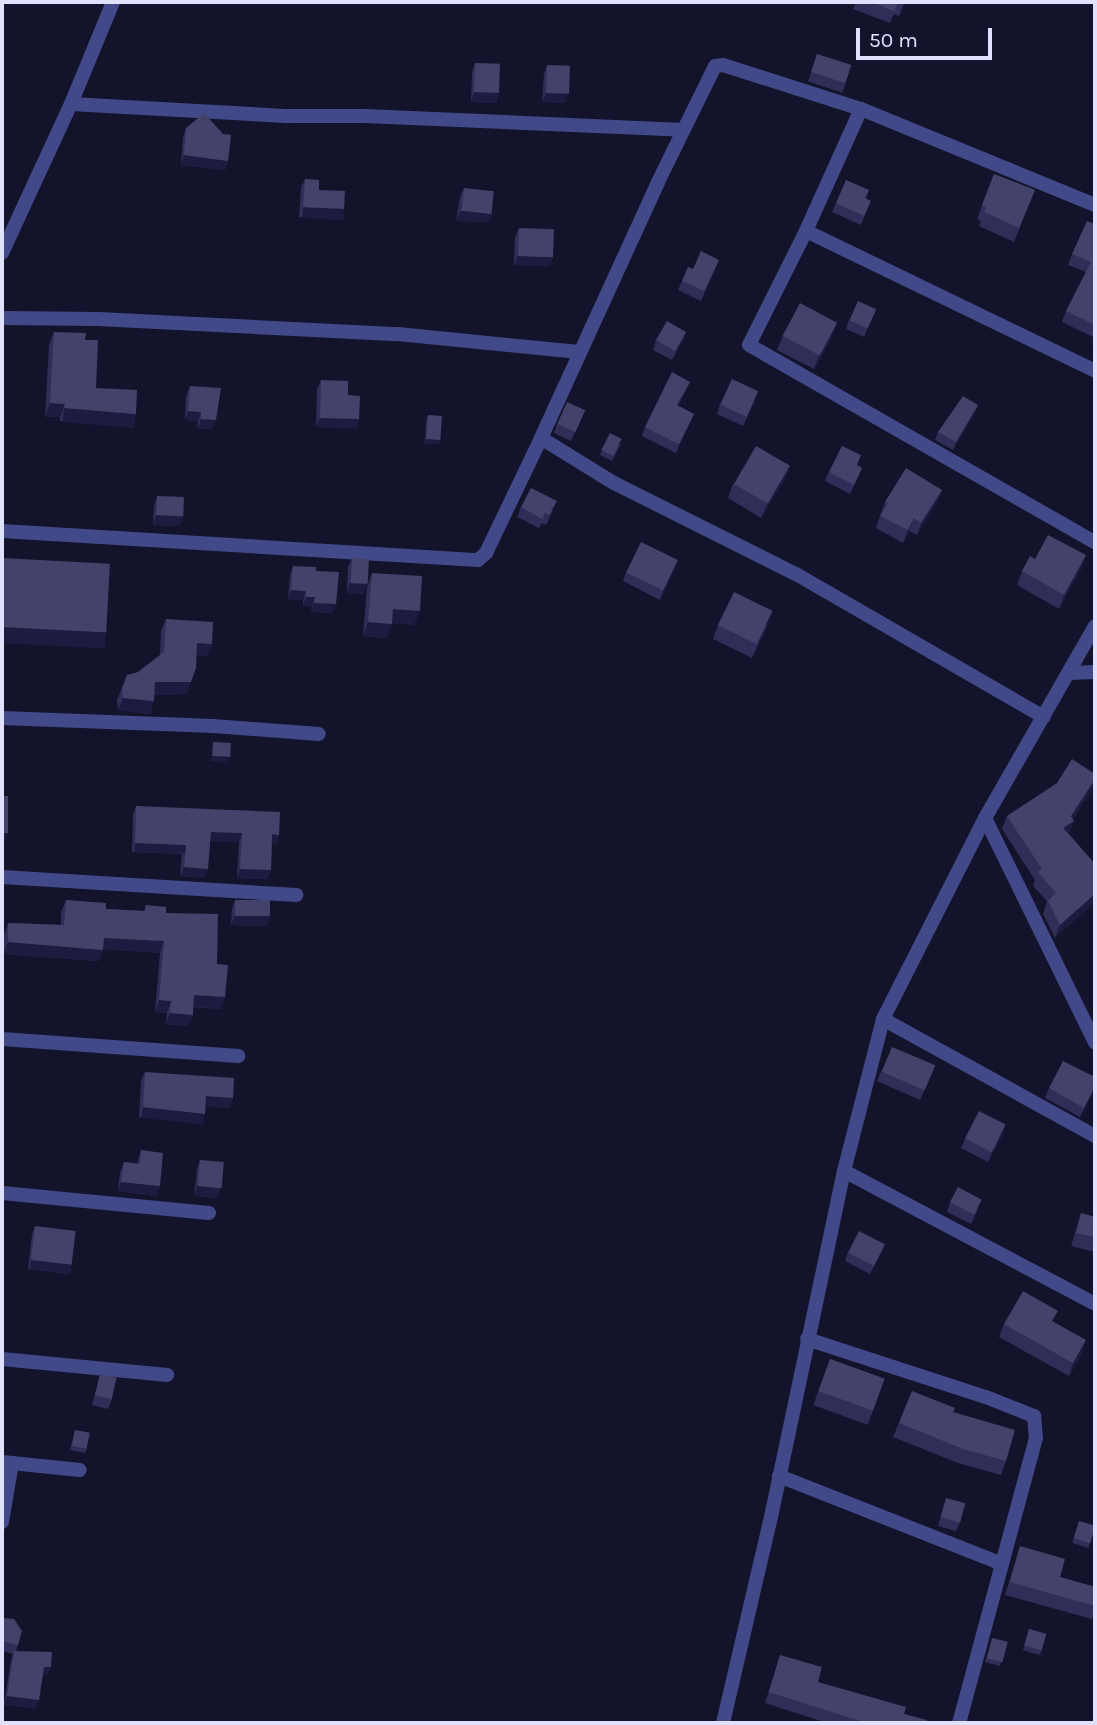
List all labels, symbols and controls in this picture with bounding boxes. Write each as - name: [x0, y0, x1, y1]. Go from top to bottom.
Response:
- scale bar: [859, 14, 996, 58]
- text: 50 m: [869, 28, 918, 52]

